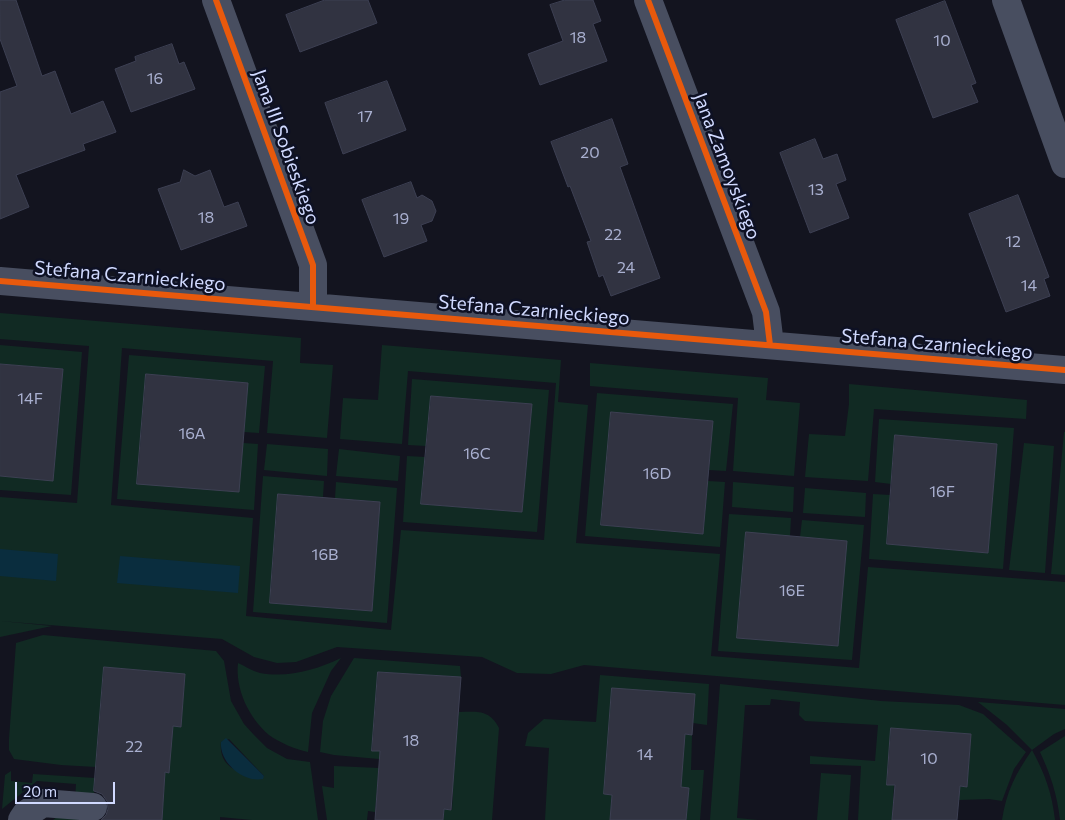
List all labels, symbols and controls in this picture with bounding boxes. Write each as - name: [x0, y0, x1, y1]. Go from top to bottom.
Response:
- house number: 18: [570, 28, 586, 48]
- house number: 10: [933, 31, 951, 51]
- street label: Jana III Sobieskiego: [247, 66, 325, 228]
- house number: 16: [147, 69, 163, 89]
- street label: Jana Zamoyskiego: [689, 89, 765, 243]
- house number: 17: [357, 107, 373, 127]
- house number: 20: [580, 143, 600, 163]
- house number: 13: [808, 180, 824, 200]
- house number: 18: [198, 208, 214, 228]
- house number: 19: [393, 209, 409, 229]
- house number: 22: [604, 225, 622, 245]
- house number: 12: [1005, 232, 1021, 252]
- street label: Stefana Czarnieckiego: [33, 256, 227, 296]
- house number: 24: [617, 258, 635, 278]
- house number: 14: [1021, 276, 1037, 296]
- street label: Stefana Czarnieckiego: [437, 290, 631, 330]
- street label: Stefana Czarnieckiego: [840, 324, 1034, 364]
- house number: 14F: [17, 389, 43, 409]
- house number: 16A: [178, 424, 206, 444]
- house number: 16C: [463, 444, 491, 464]
- house number: 16D: [643, 464, 671, 484]
- house number: 16F: [929, 482, 955, 502]
- house number: 16B: [312, 545, 338, 565]
- house number: 16E: [779, 581, 805, 601]
- house number: 18: [403, 731, 419, 751]
- house number: 22: [125, 737, 143, 757]
- house number: 14: [637, 745, 653, 765]
- house number: 10: [920, 749, 938, 769]
- scale bar: [18, 772, 118, 804]
- text: 20 m: [23, 782, 57, 800]

